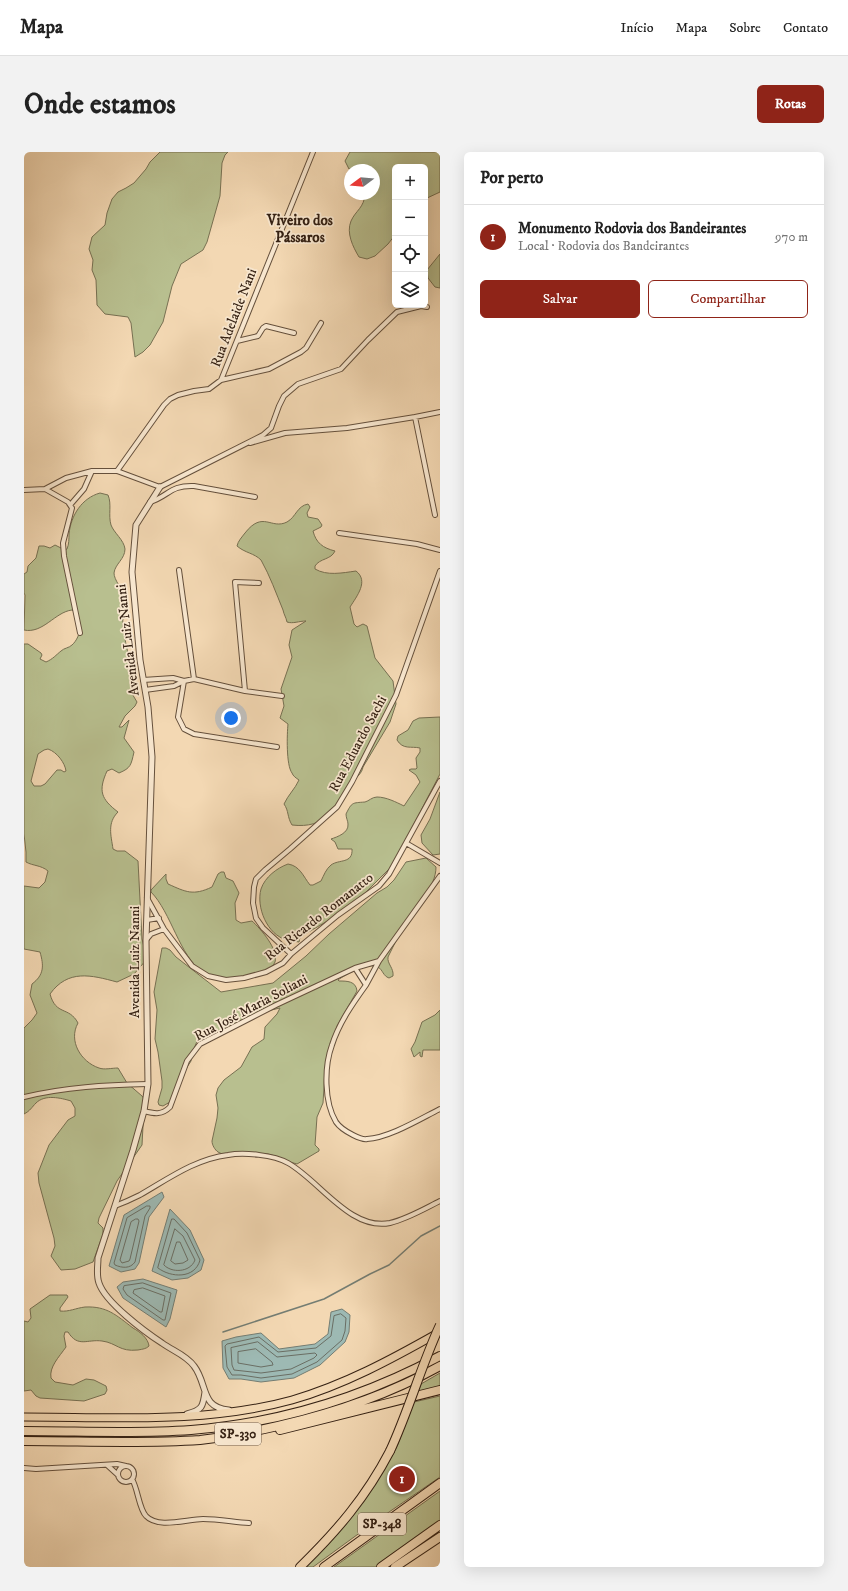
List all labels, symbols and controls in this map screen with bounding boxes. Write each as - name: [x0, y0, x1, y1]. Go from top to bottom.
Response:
- text: Mapa: [20, 16, 63, 39]
- text: Início: [620, 19, 654, 37]
- text: Mapa: [676, 19, 707, 37]
- text: Sobre: [729, 19, 761, 37]
- text: Contato: [783, 19, 828, 37]
- button: Rotas: [757, 85, 824, 123]
- text: Onde estamos: [24, 87, 176, 122]
- north arrow: [344, 164, 380, 200]
- map controls: [392, 164, 428, 308]
- button: +: [392, 164, 428, 200]
- text: Por perto: [480, 167, 543, 189]
- button: −: [392, 200, 428, 236]
- district label: Viveiro dos Pássaros: [266, 211, 333, 247]
- text: Monumento Rodovia dos Bandeirantes: [518, 219, 746, 238]
- text: 1: [491, 229, 495, 245]
- text: 970 m: [775, 229, 808, 245]
- button: locate: [392, 236, 428, 272]
- text: Local · Rodovia dos Bandeirantes: [518, 238, 689, 254]
- street label: Rua Adelaide Nani: [207, 266, 261, 370]
- button: layers: [392, 272, 428, 308]
- button: Salvar: [480, 280, 640, 318]
- button: Compartilhar: [648, 280, 808, 318]
- street label: Avenida Luiz Nanni: [112, 583, 144, 697]
- street label: Rua Eduardo Sachi: [325, 692, 391, 795]
- your location: [221, 708, 241, 728]
- street label: Rua Ricardo Romanatto: [261, 869, 377, 965]
- street label: Avenida Luiz Nanni: [126, 905, 144, 1018]
- street label: Rua José Maria Soliani: [191, 970, 311, 1046]
- road number: SP-330: [215, 1423, 261, 1445]
- pin: 1: [389, 1464, 415, 1494]
- road number: SP-348: [358, 1513, 406, 1535]

